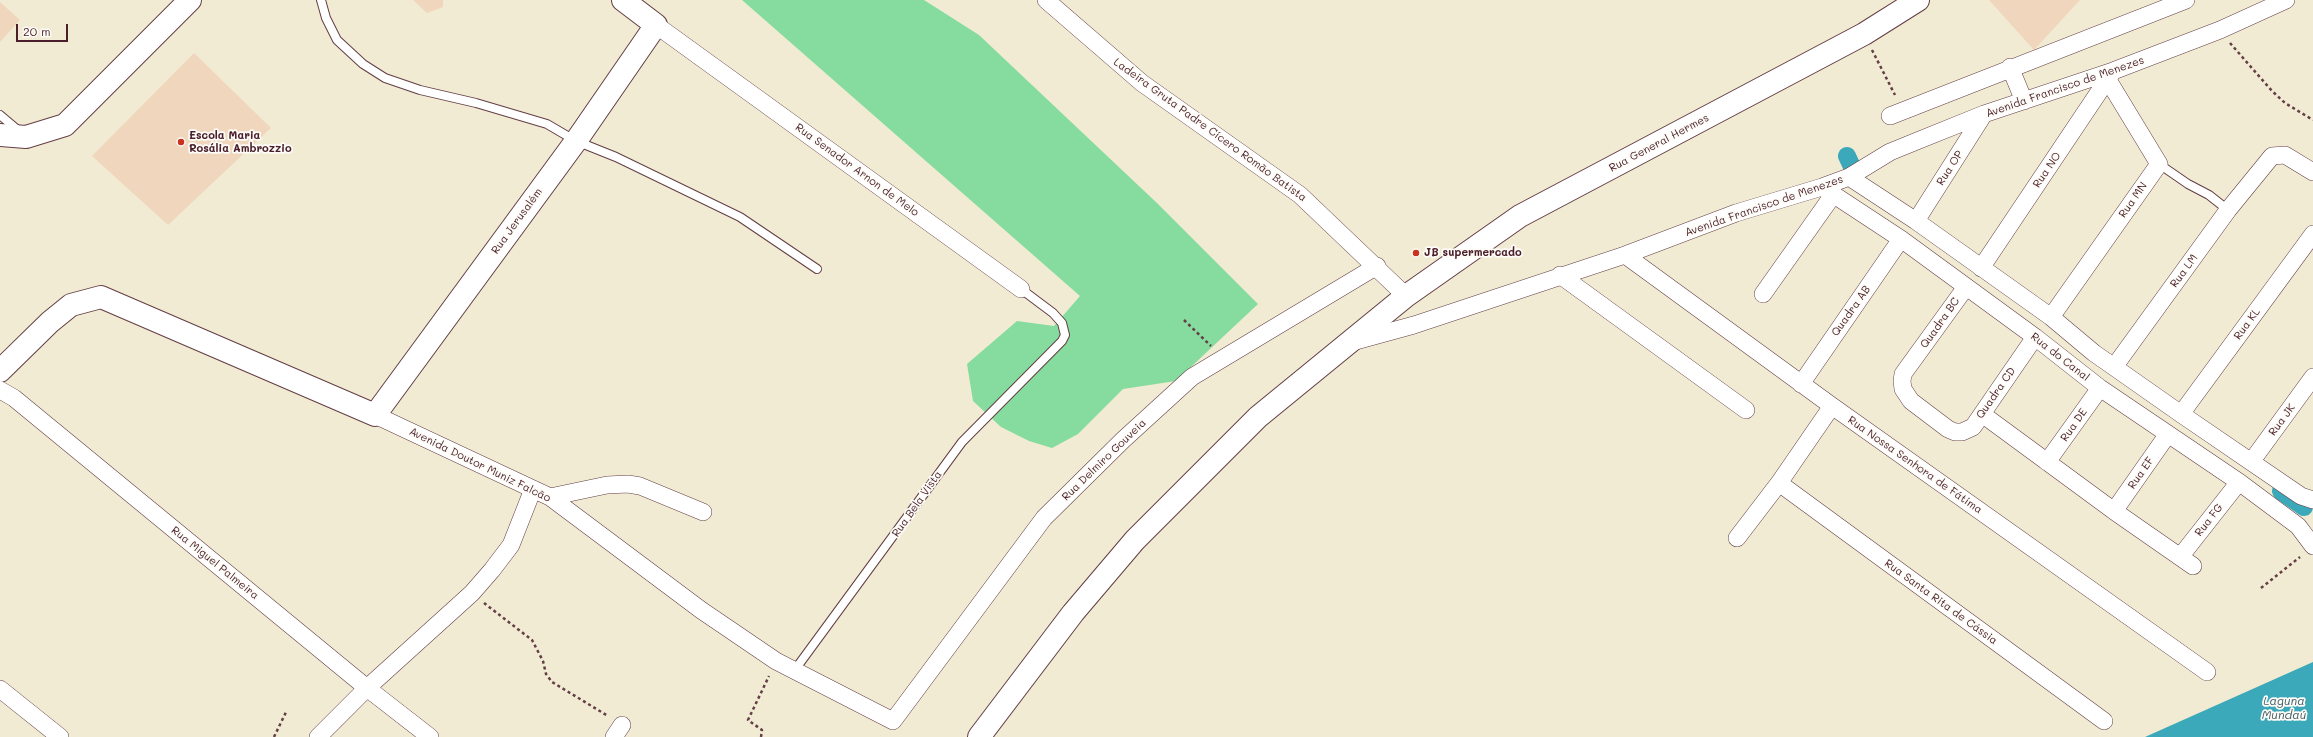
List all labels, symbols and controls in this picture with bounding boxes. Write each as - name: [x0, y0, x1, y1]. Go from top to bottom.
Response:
- scale bar: [18, 16, 70, 42]
- text: 20 m: [23, 23, 51, 39]
- street label: Avenida Francisco de Menezes: [1984, 54, 2146, 120]
- street label: Ladeira Gruta Padre Cícero Romão Batista: [1111, 56, 1309, 204]
- street label: Rua General Hermes: [1607, 111, 1711, 175]
- street label: Rua Senador Arnon de Melo: [793, 121, 921, 219]
- place label: Escola Maria Rosália Ambrozzio: [189, 129, 292, 155]
- marker: Escola Maria Rosália Ambrozzio: [176, 137, 186, 147]
- street label: Rua OP: [1934, 148, 1966, 188]
- street label: Rua NO: [2030, 150, 2064, 190]
- street label: Avenida Francisco de Menezes: [1683, 173, 1845, 239]
- street label: Rua MN: [2116, 180, 2150, 220]
- street label: Rua Jerusalém: [489, 185, 545, 257]
- place label: JB supermercado: [1424, 246, 1522, 260]
- marker: JB supermercado: [1411, 248, 1421, 258]
- street label: Rua LM: [2167, 252, 2201, 290]
- street label: Quadra AB: [1829, 283, 1873, 339]
- street label: Quadra BC: [1918, 295, 1962, 351]
- street label: Rua KL: [2231, 306, 2263, 342]
- street label: Rua do Canal: [2028, 330, 2092, 384]
- street label: Quadra CD: [1973, 365, 2019, 421]
- street label: Rua JK: [2266, 401, 2298, 439]
- street label: Rua DE: [2058, 406, 2090, 444]
- street label: Rua Nossa Senhora de Fátima: [1845, 413, 1985, 517]
- street label: Rua Delmiro Gouveia: [1059, 416, 1149, 504]
- street label: Avenida Doutor Muniz Falcão: [407, 425, 553, 505]
- street label: Rua EF: [2125, 455, 2157, 491]
- street label: Rua Bela Vista: [889, 468, 945, 540]
- street label: Rua FG: [2192, 501, 2226, 539]
- street label: Rua Miguel Palmeira: [169, 524, 261, 602]
- street label: Rua Santa Rita de Cássia: [1882, 557, 2000, 647]
- water label: Laguna Mundaú: [2262, 694, 2306, 722]

